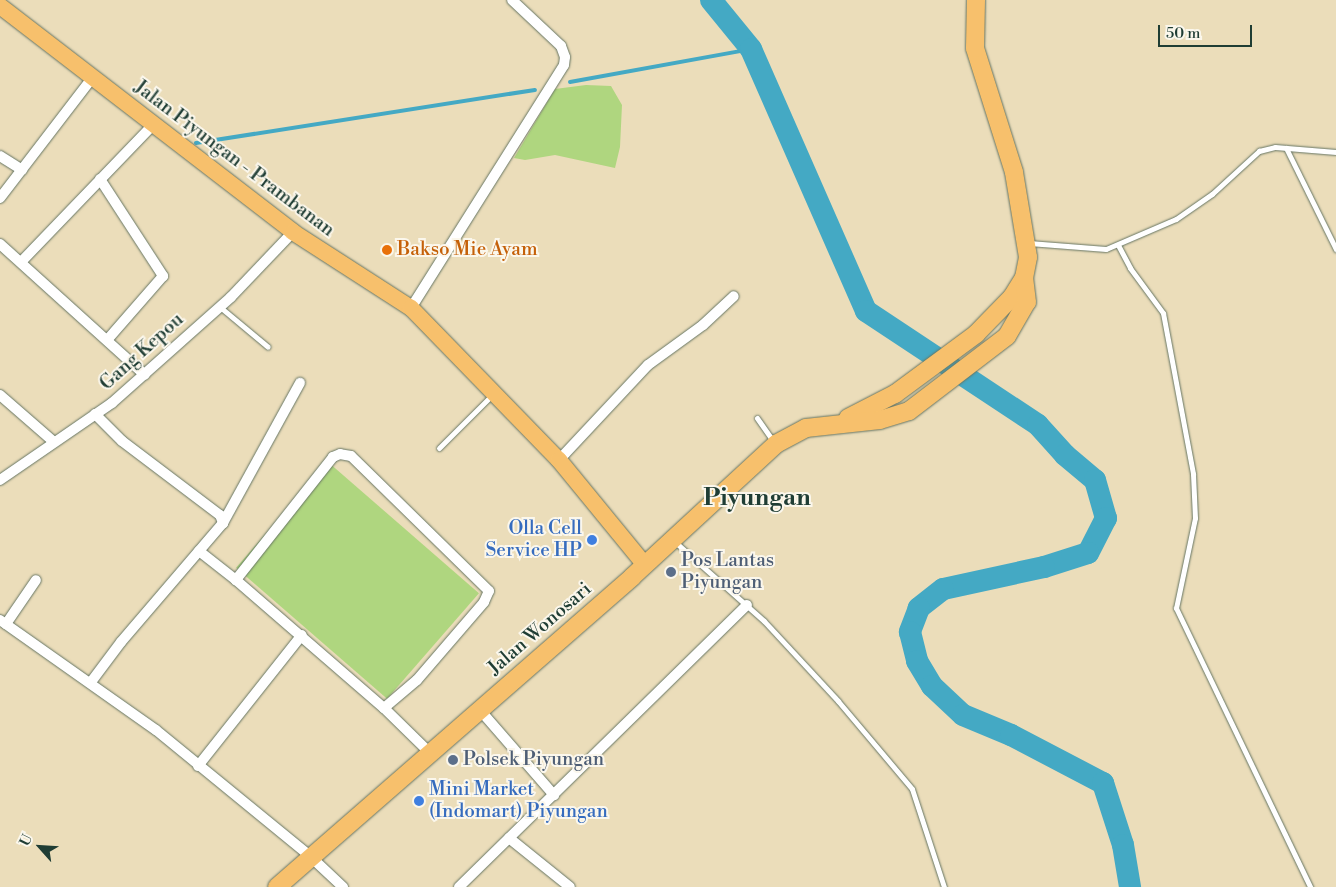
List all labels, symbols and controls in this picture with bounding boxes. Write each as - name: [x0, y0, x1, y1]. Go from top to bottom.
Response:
- scale bar: [1161, 15, 1255, 47]
- text: 50 m: [1166, 24, 1200, 43]
- street label: Jalan Piyungan - Prambanan: [129, 76, 339, 242]
- place label: Bakso Mie Ayam: [397, 239, 538, 261]
- marker: Bakso Mie Ayam: [381, 244, 393, 256]
- street label: Gang Kepou: [96, 309, 188, 395]
- district label: Piyungan: [703, 485, 811, 513]
- place label: Olla Cell Service HP: [485, 518, 582, 562]
- marker: Olla Cell Service HP: [586, 534, 598, 546]
- place label: Pos Lantas Piyungan: [681, 550, 774, 594]
- marker: Pos Lantas Piyungan: [665, 566, 677, 578]
- street label: Jalan Wonosari: [484, 578, 596, 680]
- place label: Polsek Piyungan: [463, 749, 604, 771]
- marker: Polsek Piyungan: [447, 754, 459, 766]
- place label: Mini Market (Indomart) Piyungan: [429, 779, 608, 823]
- marker: Mini Market (Indomart) Piyungan: [413, 795, 425, 807]
- north arrow: [15, 822, 65, 872]
- text: U: [16, 832, 37, 849]

